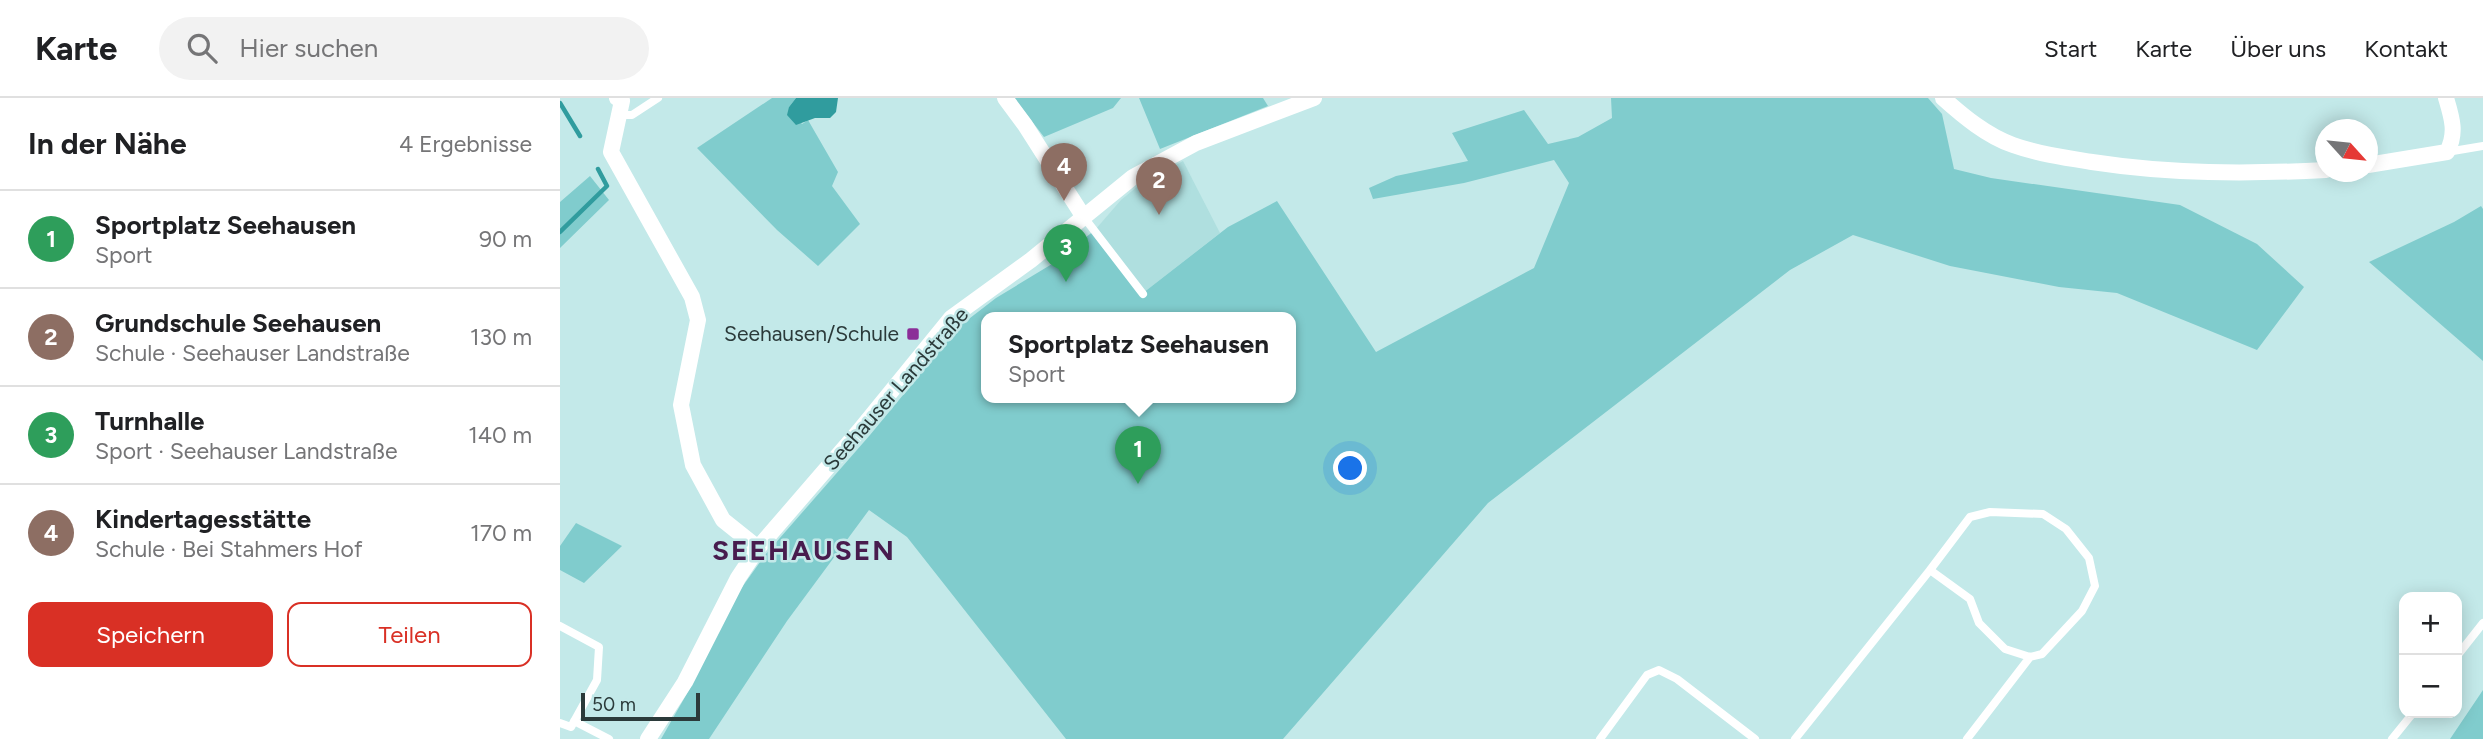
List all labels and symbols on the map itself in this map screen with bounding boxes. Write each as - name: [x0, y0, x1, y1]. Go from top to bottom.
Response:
- north arrow: [2315, 119, 2378, 182]
- pin: 4: [1041, 143, 1087, 201]
- pin: 2: [1136, 157, 1182, 215]
- pin: 3: [1043, 224, 1089, 282]
- street label: Seehauser Landstraße: [818, 302, 973, 475]
- place label: Seehausen/Schule: [724, 321, 899, 346]
- marker: Seehausen/Schule: [905, 326, 921, 342]
- pin: 1: [1115, 426, 1161, 484]
- your location: [1333, 451, 1367, 485]
- district label: SEEHAUSEN: [712, 533, 896, 567]
- scale bar: [581, 690, 700, 722]

